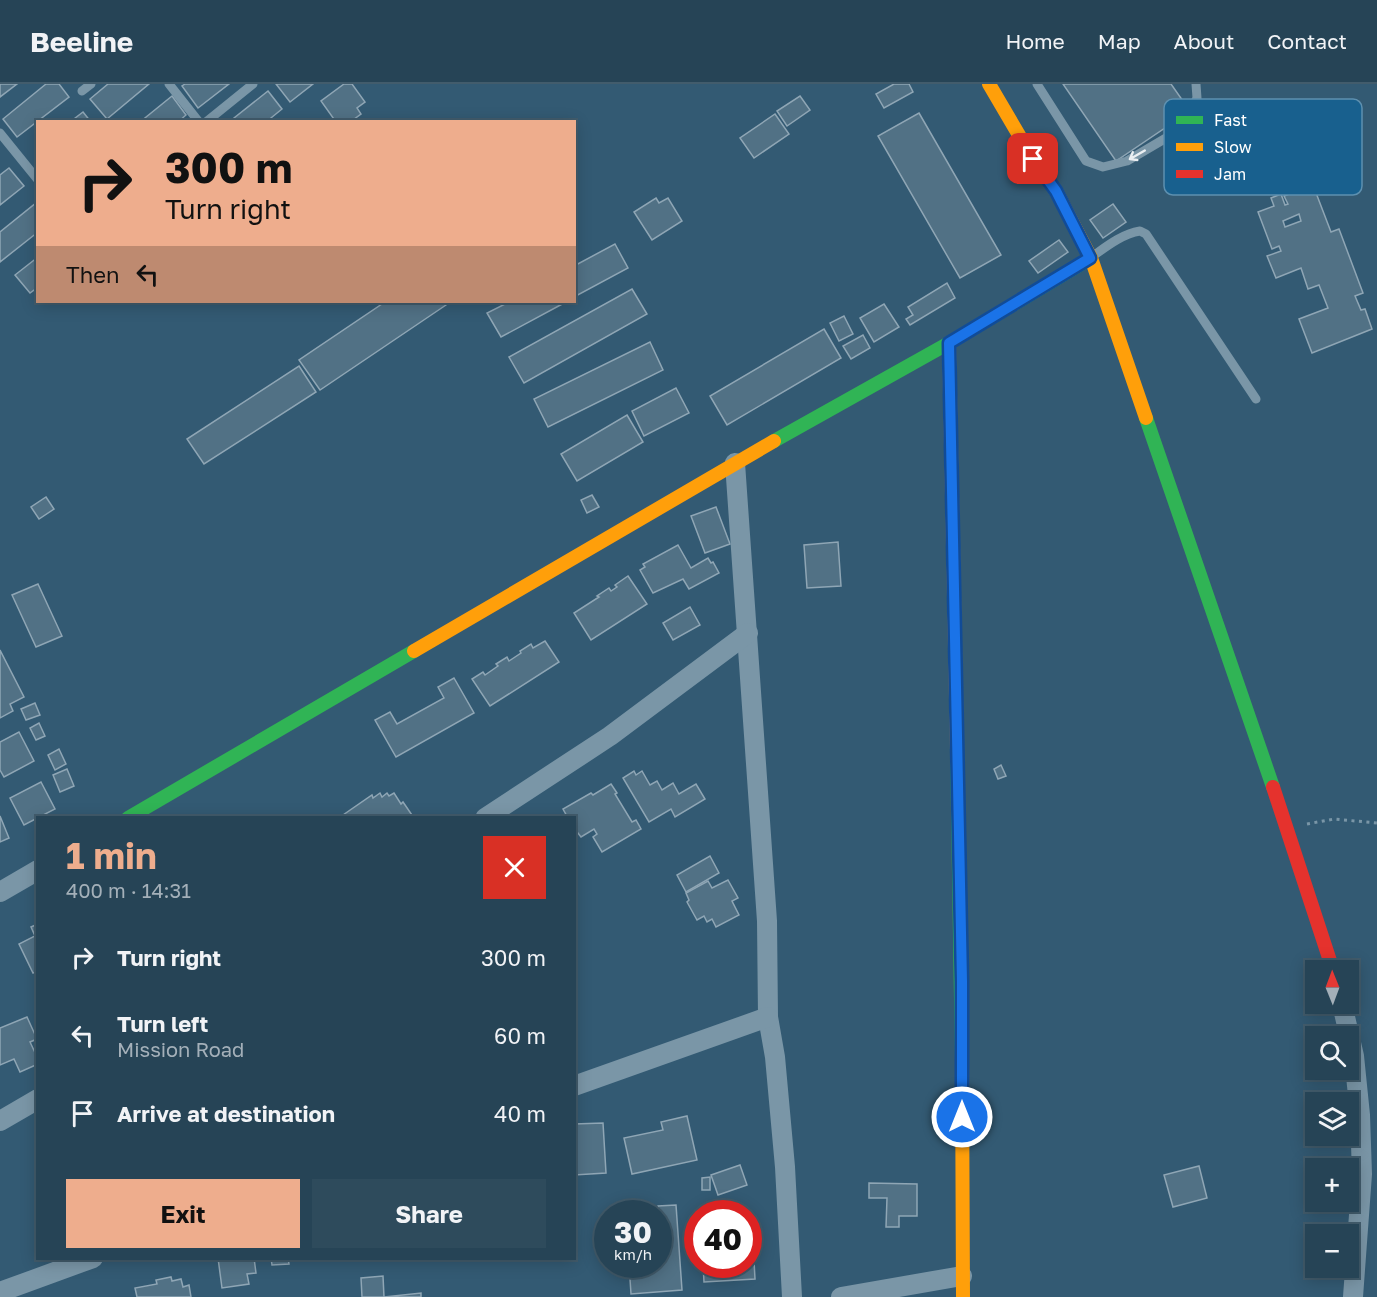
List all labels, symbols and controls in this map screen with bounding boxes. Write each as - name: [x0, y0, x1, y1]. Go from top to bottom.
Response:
- text: Beeline: [30, 25, 133, 58]
- text: Home: [1005, 28, 1065, 54]
- text: Map: [1098, 28, 1141, 54]
- text: About: [1174, 28, 1234, 54]
- text: Contact: [1267, 28, 1347, 54]
- legend: [1164, 99, 1362, 195]
- text: Fast: [1214, 110, 1247, 130]
- pin: [1007, 133, 1058, 184]
- text: Slow: [1214, 137, 1252, 157]
- text: 300 m: [165, 142, 292, 192]
- icon: arrive: [1016, 142, 1049, 175]
- icon: right: [66, 144, 144, 222]
- one-way arrow: [1129, 149, 1146, 161]
- text: Jam: [1214, 164, 1246, 184]
- text: Turn right: [165, 193, 291, 225]
- icon: left: [131, 258, 164, 291]
- text: Then: [66, 261, 119, 288]
- text: 1 min: [66, 834, 157, 877]
- button: close: [483, 836, 546, 899]
- text: 400 m · 14:31: [66, 878, 191, 902]
- icon: right: [66, 941, 99, 974]
- text: Turn right: [117, 944, 221, 971]
- text: 300 m: [481, 944, 546, 971]
- north arrow: [1305, 960, 1359, 1014]
- map controls: [1305, 960, 1359, 1278]
- text: Turn left: [117, 1010, 208, 1037]
- icon: left: [66, 1019, 99, 1052]
- text: 60 m: [494, 1022, 546, 1049]
- button: search: [1305, 1026, 1359, 1080]
- text: Mission Road: [117, 1037, 244, 1061]
- position arrow: [930, 1085, 994, 1149]
- button: layers: [1305, 1092, 1359, 1146]
- icon: arrive: [66, 1097, 99, 1130]
- text: Arrive at destination: [117, 1100, 335, 1127]
- text: 40 m: [494, 1100, 546, 1127]
- button: +: [1305, 1158, 1359, 1212]
- button: Exit: [66, 1179, 300, 1248]
- button: Share: [312, 1179, 546, 1248]
- speed limit sign: 40: [684, 1200, 762, 1278]
- text: 30: [614, 1214, 652, 1250]
- button: −: [1305, 1224, 1359, 1278]
- text: km/h: [614, 1245, 652, 1263]

